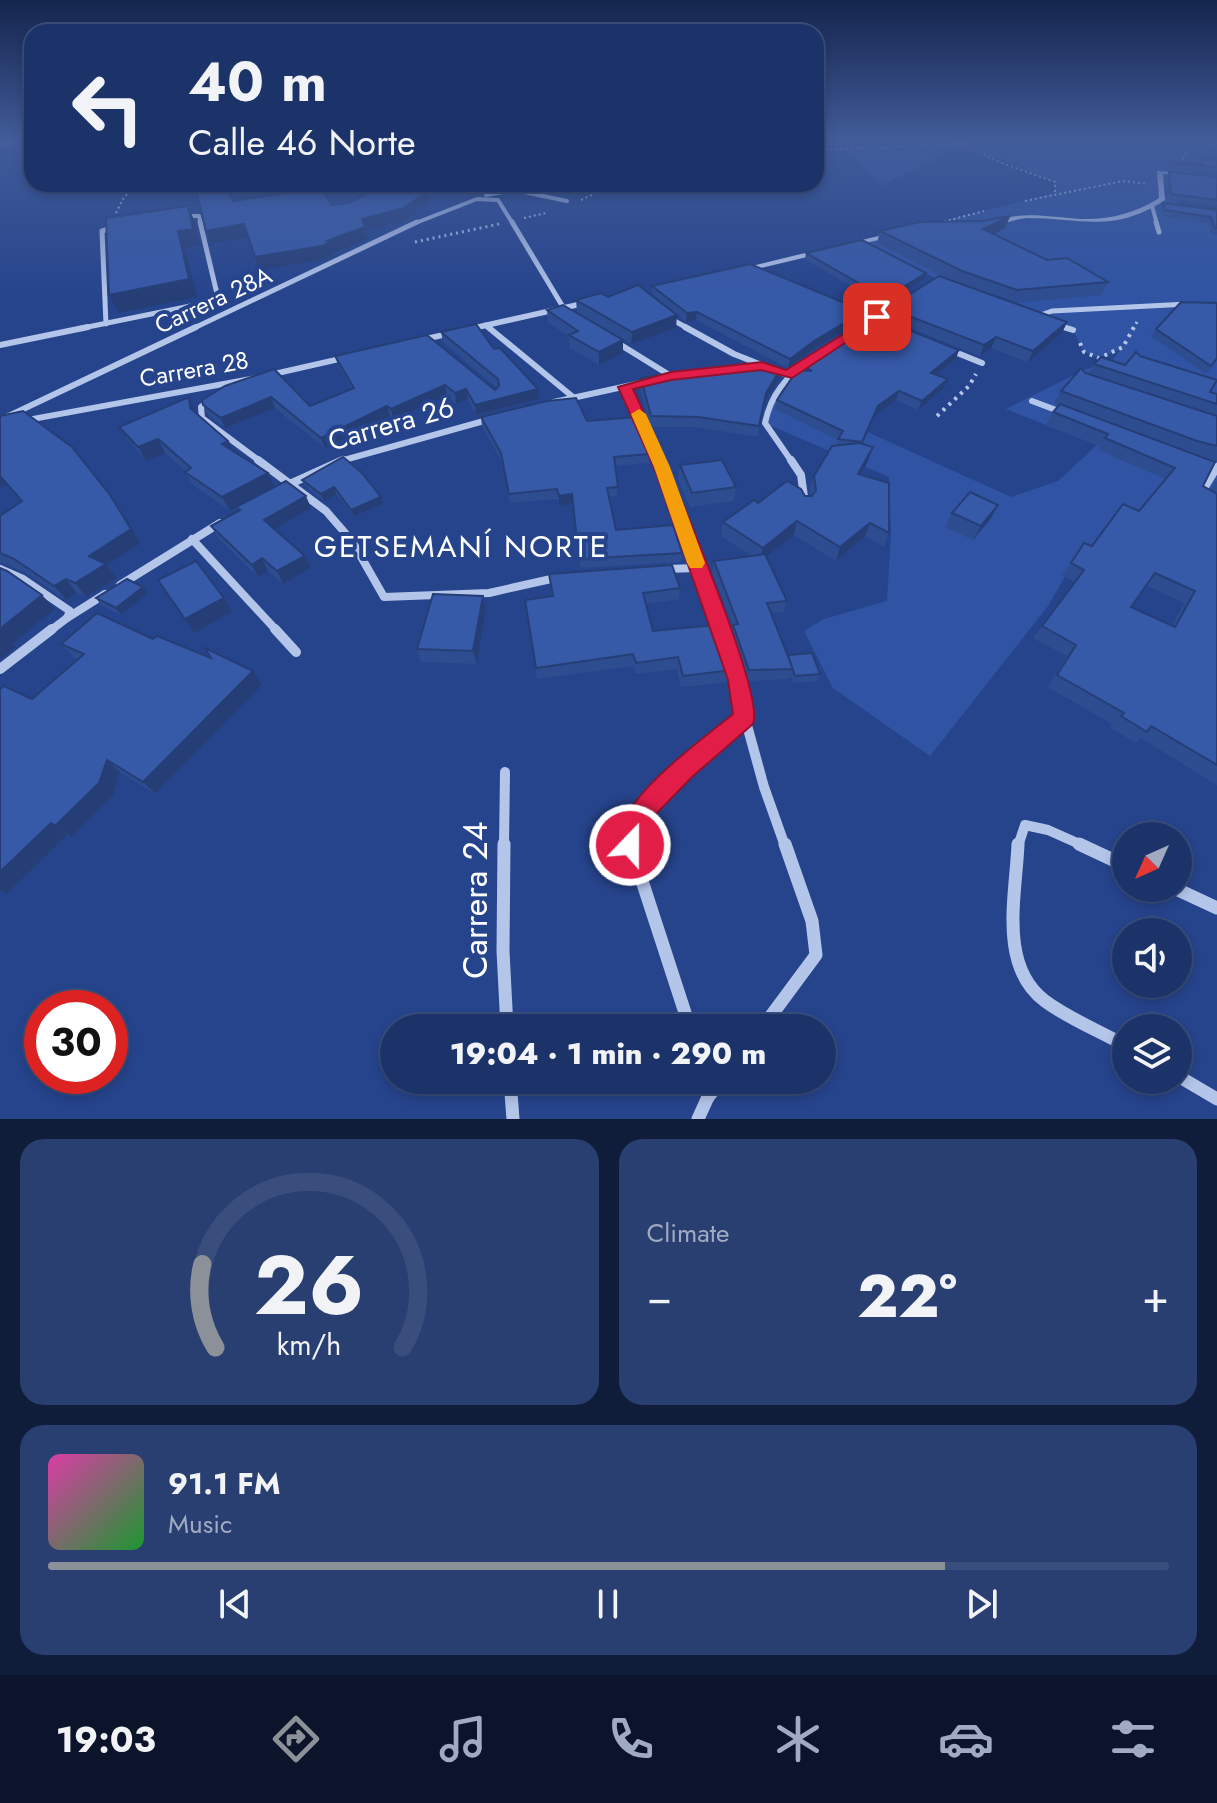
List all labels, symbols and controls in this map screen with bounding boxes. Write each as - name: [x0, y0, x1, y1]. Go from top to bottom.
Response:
- text: 40 m: [188, 41, 327, 122]
- icon: left: [56, 56, 160, 160]
- text: Calle 46 Norte: [188, 116, 415, 168]
- street label: Carrera 28A: [149, 258, 277, 342]
- pin: [843, 283, 911, 351]
- icon: arrive: [855, 295, 899, 339]
- street label: Carrera 28: [137, 342, 251, 396]
- street label: Carrera 26: [323, 386, 459, 462]
- district label: GETSEMANÍ NORTE: [314, 525, 608, 568]
- position arrow: [588, 803, 672, 887]
- street label: Carrera 24: [451, 821, 500, 979]
- north arrow: [1112, 822, 1192, 902]
- map controls: [1112, 822, 1192, 1094]
- button: sound: [1112, 918, 1192, 998]
- speed limit sign: 30: [24, 990, 128, 1094]
- button: layers: [1112, 1014, 1192, 1094]
- text: 19:04 · 1 min · 290 m: [450, 1032, 766, 1075]
- text: Climate: [647, 1214, 729, 1252]
- text: 26: [254, 1225, 364, 1345]
- text: 22°: [857, 1253, 957, 1340]
- text: −: [647, 1265, 672, 1329]
- text: +: [1142, 1265, 1169, 1329]
- text: km/h: [277, 1324, 342, 1366]
- text: 91.1 FM: [168, 1462, 281, 1505]
- text: Music: [168, 1505, 232, 1543]
- icon: previous: [213, 1582, 257, 1626]
- icon: pause: [586, 1582, 630, 1626]
- icon: next: [960, 1582, 1004, 1626]
- icon: directions: [268, 1711, 324, 1767]
- icon: music: [435, 1711, 491, 1767]
- icon: phone: [603, 1711, 659, 1767]
- icon: climate: [770, 1711, 826, 1767]
- icon: car: [938, 1711, 994, 1767]
- icon: filters: [1105, 1711, 1161, 1767]
- text: 19:03: [56, 1713, 156, 1765]

